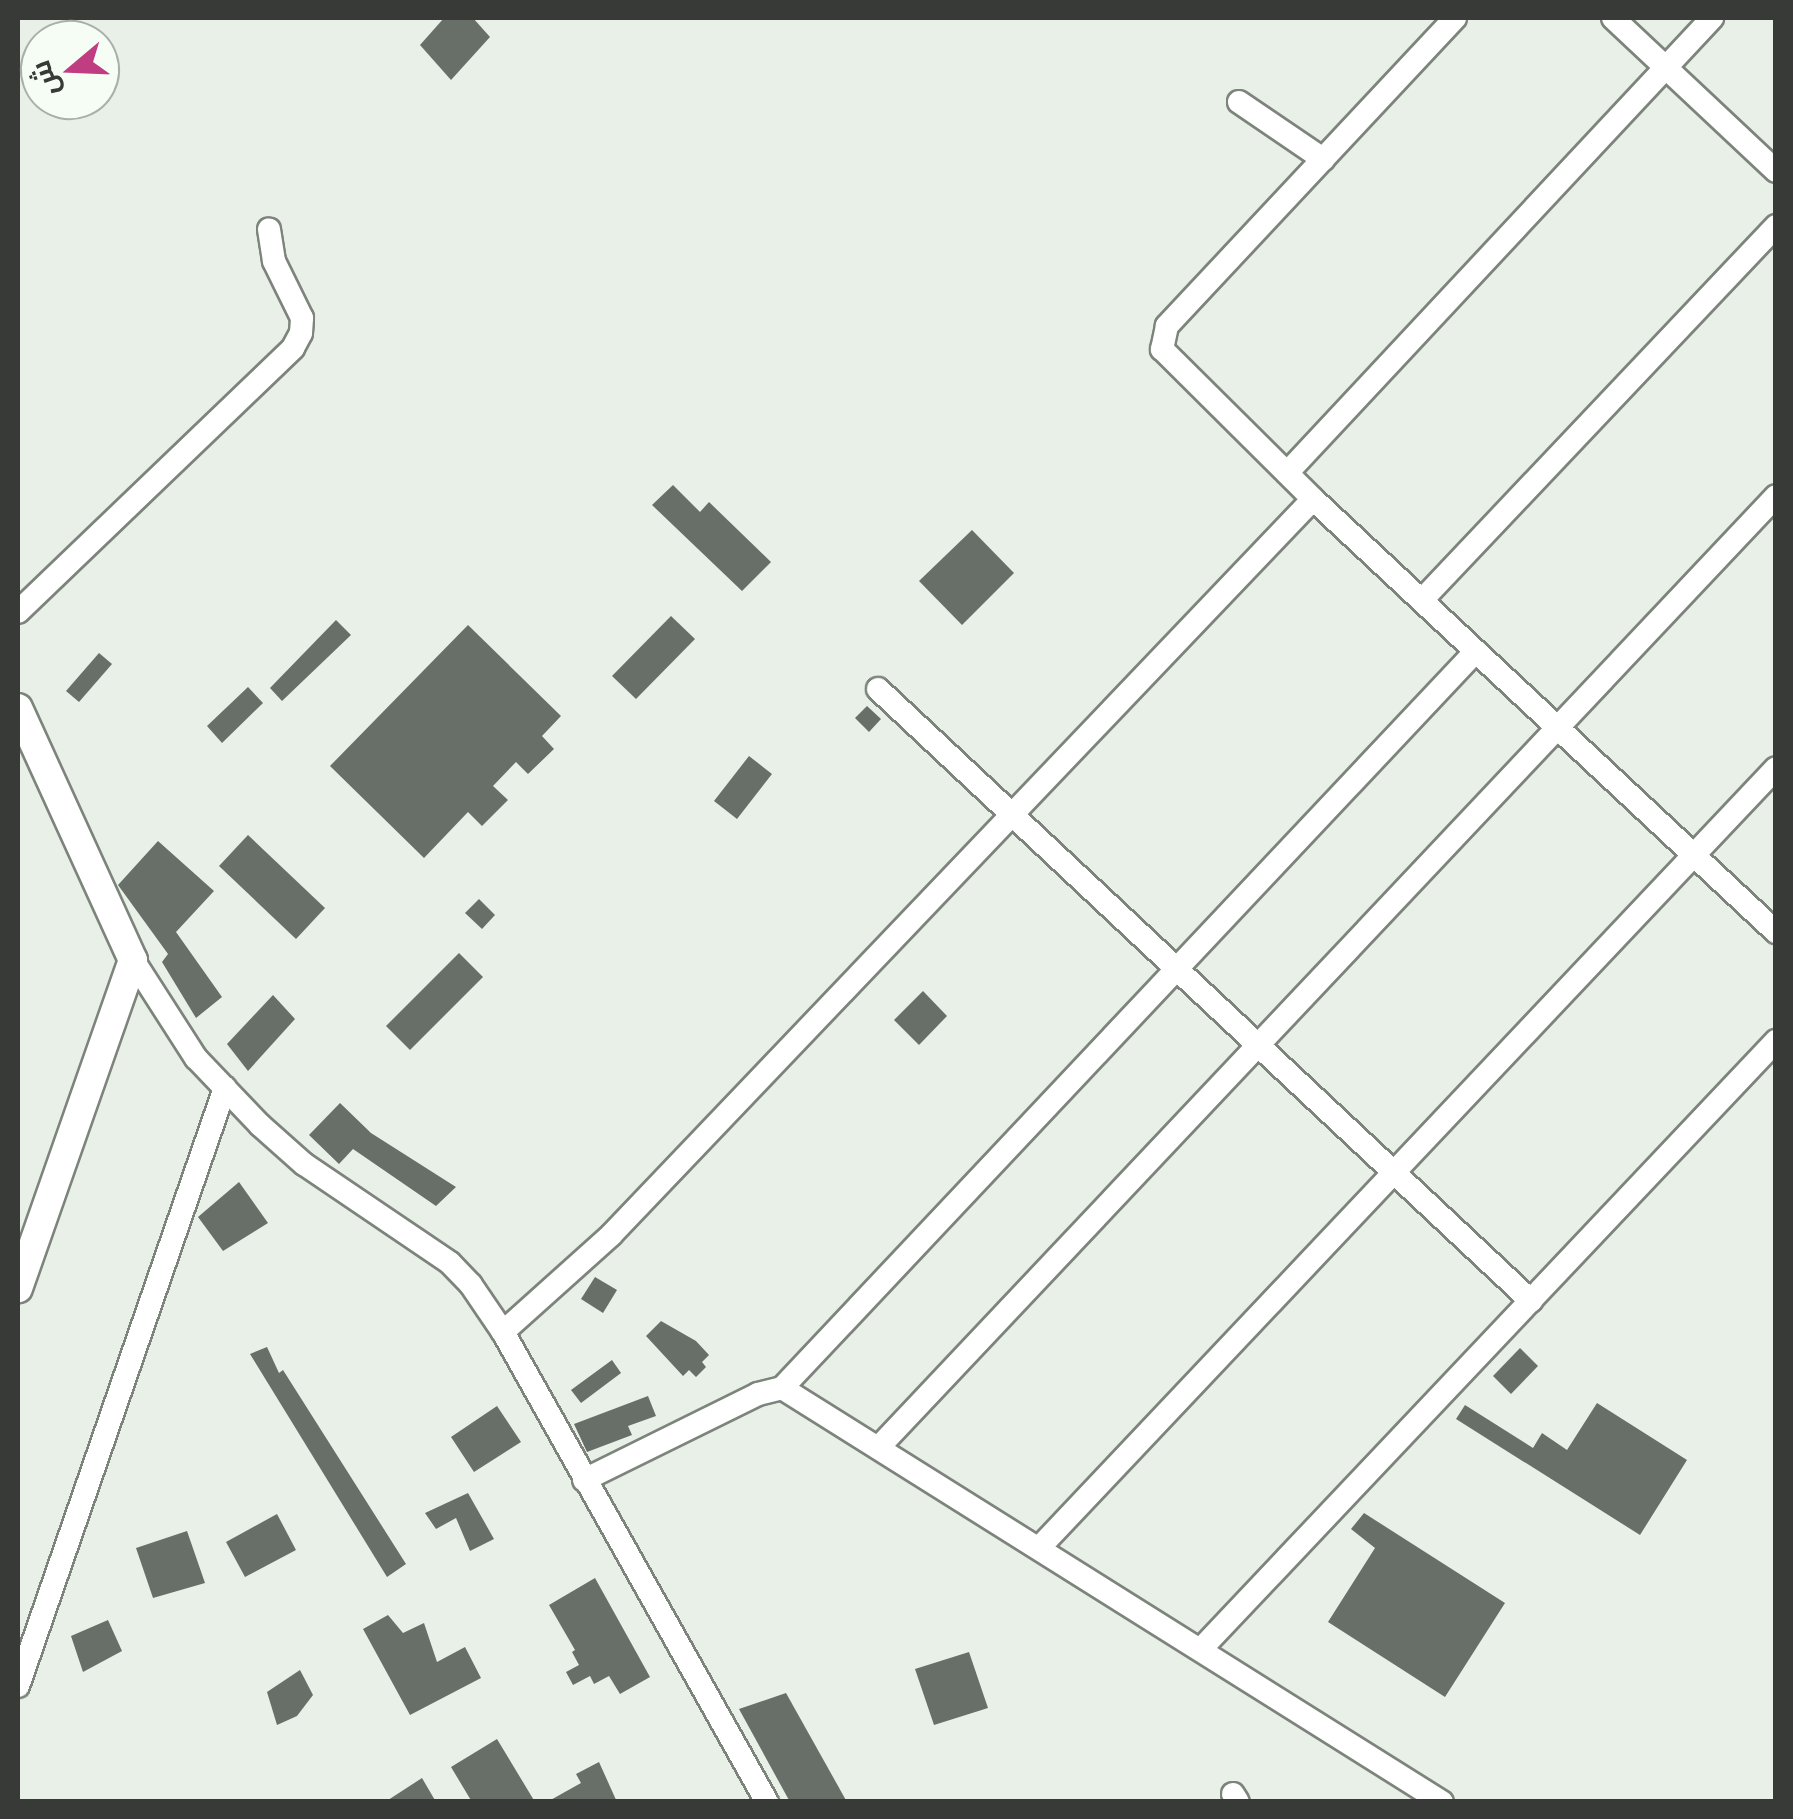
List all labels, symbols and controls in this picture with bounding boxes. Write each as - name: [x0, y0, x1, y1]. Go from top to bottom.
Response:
- north arrow: [20, 20, 120, 120]
- text: ش: [20, 56, 67, 102]

